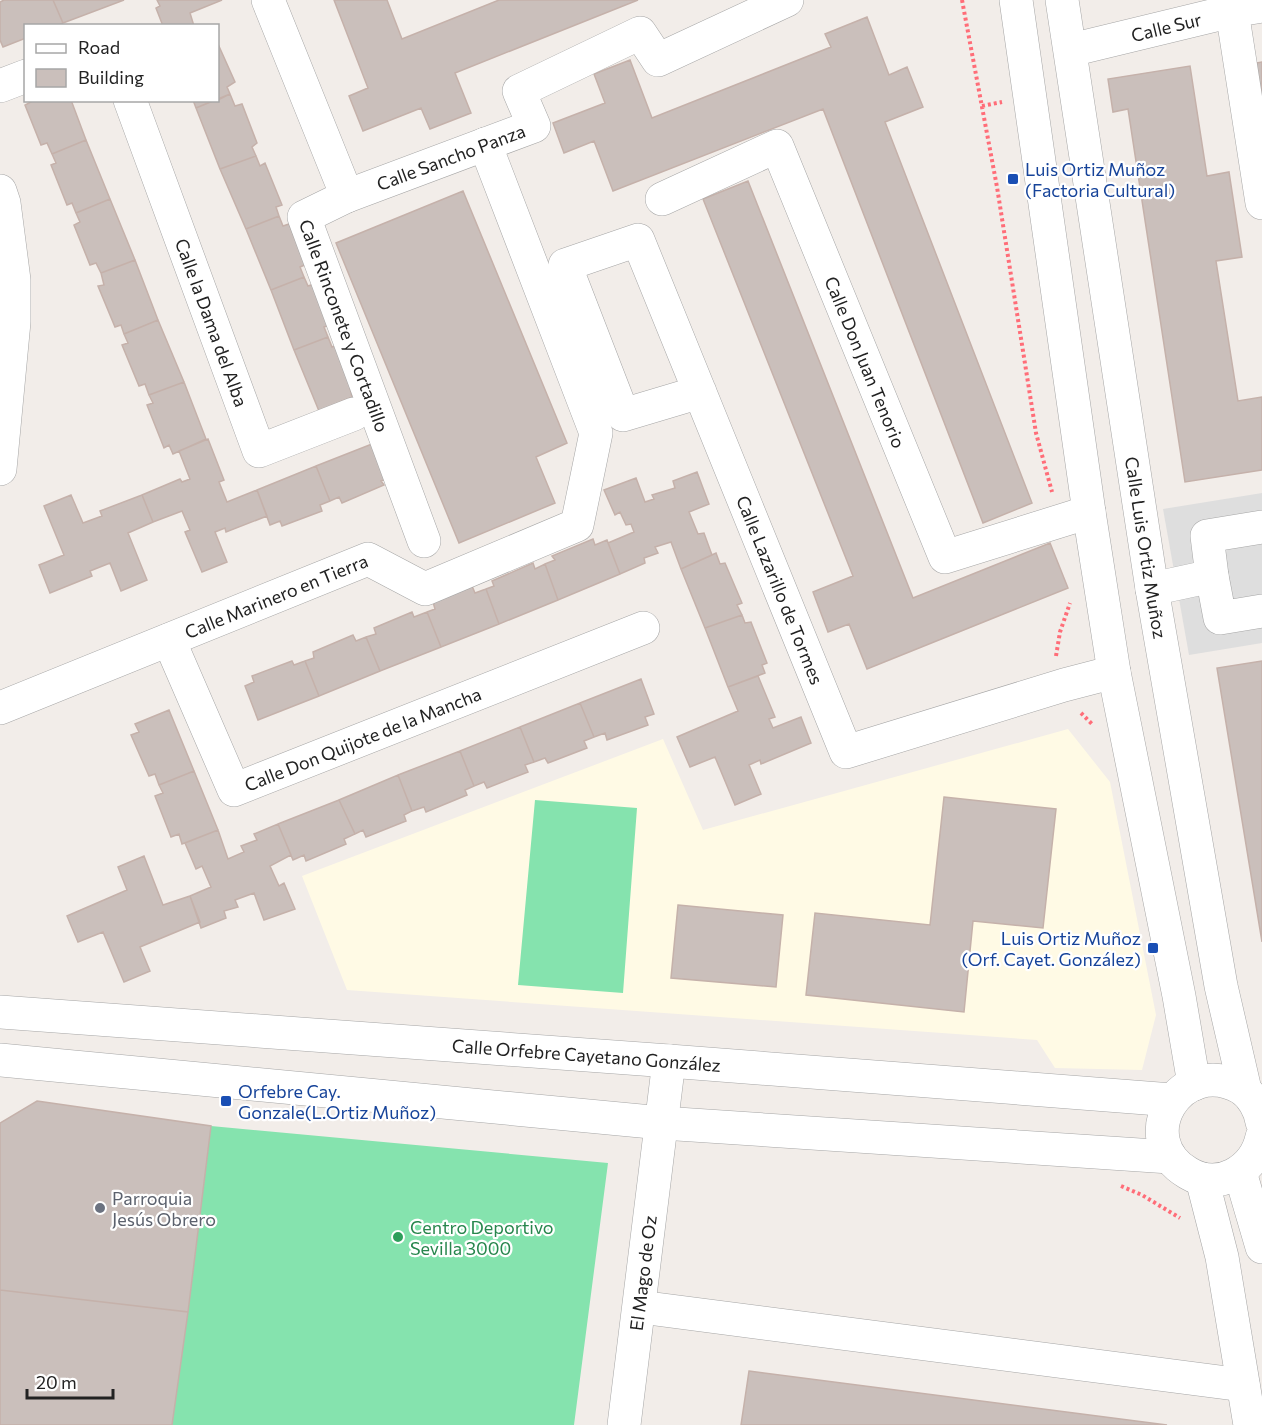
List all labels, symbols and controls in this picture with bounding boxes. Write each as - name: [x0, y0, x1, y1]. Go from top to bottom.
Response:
- street label: Calle Sur: [1129, 8, 1204, 46]
- legend: [24, 24, 219, 102]
- text: Road: [78, 36, 120, 58]
- text: Building: [78, 66, 144, 88]
- street label: Calle Sancho Panza: [374, 119, 528, 195]
- place label: Luis Ortiz Muñoz (Factoria Cultural): [1025, 158, 1175, 201]
- marker: Luis Ortiz Muñoz (Factoria Cultural): [1006, 172, 1020, 186]
- street label: Calle Rinconete y Cortadillo: [295, 216, 394, 435]
- street label: Calle la Dama del Alba: [171, 235, 253, 410]
- street label: Calle Don Juan Tenorio: [820, 273, 910, 451]
- street label: Calle Luis Ortiz Muñoz: [1121, 455, 1171, 640]
- street label: Calle Lazarillo de Tormes: [732, 492, 828, 688]
- street label: Calle Marinero en Tierra: [181, 549, 371, 643]
- street label: Calle Don Quijote de la Mancha: [241, 682, 484, 796]
- place label: Luis Ortiz Muñoz (Orf. Cayet. González): [961, 927, 1141, 970]
- marker: Luis Ortiz Muñoz (Orf. Cayet. González): [1146, 941, 1160, 955]
- street label: Calle Orfebre Cayetano González: [451, 1034, 722, 1076]
- place label: Orfebre Cay. Gonzale(L.Ortiz Muñoz): [238, 1080, 436, 1123]
- marker: Orfebre Cay. Gonzale(L.Ortiz Muñoz): [219, 1094, 233, 1108]
- place label: Parroquia Jesús Obrero: [112, 1187, 216, 1230]
- marker: Parroquia Jesús Obrero: [93, 1201, 107, 1215]
- street label: El Mago de Oz: [625, 1214, 661, 1332]
- place label: Centro Deportivo Sevilla 3000: [410, 1216, 554, 1259]
- marker: Centro Deportivo Sevilla 3000: [391, 1230, 405, 1244]
- scale bar: [27, 1362, 112, 1400]
- text: 20 m: [36, 1371, 77, 1393]

